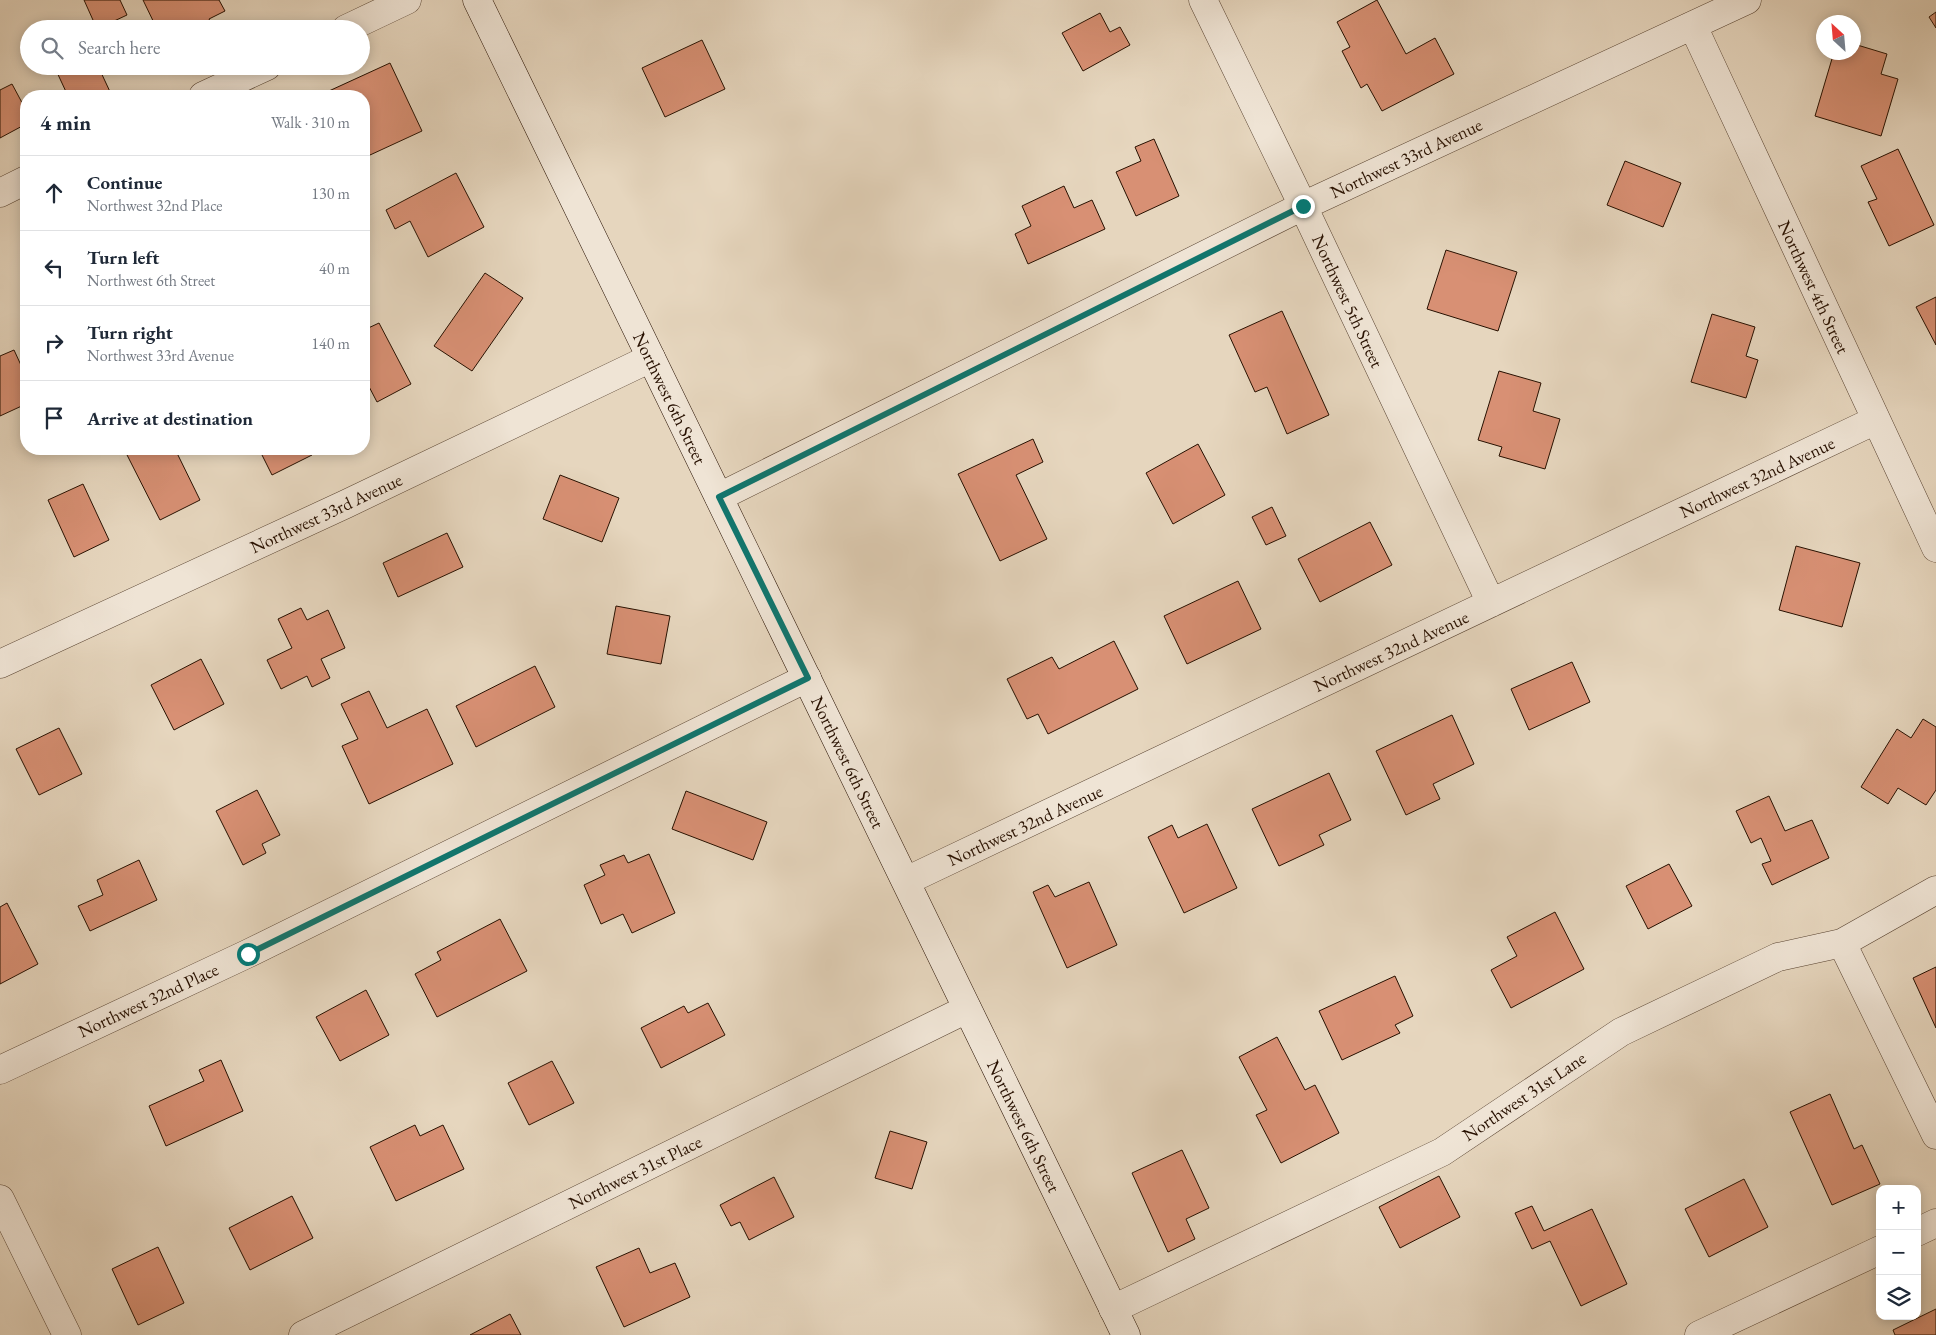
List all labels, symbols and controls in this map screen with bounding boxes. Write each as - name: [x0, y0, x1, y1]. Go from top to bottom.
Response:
- north arrow: [1816, 15, 1861, 60]
- search box: [20, 20, 370, 75]
- icon: search: [38, 34, 66, 62]
- text: Search here: [78, 35, 160, 60]
- text: 4 min: [40, 109, 91, 136]
- text: Walk · 310 m: [271, 112, 350, 133]
- street label: Northwest 33rd Avenue: [1326, 113, 1486, 203]
- text: Continue: [87, 170, 162, 195]
- icon: ahead: [40, 179, 68, 207]
- text: 130 m: [311, 183, 350, 204]
- text: Northwest 32nd Place: [87, 195, 223, 216]
- route end: [1292, 195, 1315, 218]
- street label: Northwest 4th Street: [1773, 217, 1855, 358]
- street label: Northwest 5th Street: [1307, 231, 1389, 372]
- text: Turn left: [87, 245, 159, 270]
- icon: left: [40, 254, 68, 282]
- text: 40 m: [319, 258, 350, 279]
- text: Northwest 6th Street: [87, 270, 215, 291]
- text: Turn right: [87, 320, 173, 345]
- street label: Northwest 6th Street: [628, 328, 712, 468]
- icon: right: [40, 329, 68, 357]
- text: 140 m: [311, 333, 350, 354]
- text: Northwest 33rd Avenue: [87, 345, 234, 366]
- icon: arrive: [40, 404, 68, 432]
- text: Arrive at destination: [87, 406, 253, 431]
- street label: Northwest 32nd Avenue: [1676, 431, 1838, 523]
- street label: Northwest 33rd Avenue: [246, 468, 406, 558]
- street label: Northwest 32nd Avenue: [1310, 605, 1472, 697]
- street label: Northwest 6th Street: [806, 692, 890, 832]
- street label: Northwest 32nd Avenue: [944, 779, 1106, 871]
- route start: [237, 943, 260, 966]
- street label: Northwest 32nd Place: [74, 957, 222, 1043]
- street label: Northwest 31st Lane: [1458, 1046, 1590, 1146]
- street label: Northwest 6th Street: [982, 1056, 1066, 1196]
- street label: Northwest 31st Place: [565, 1130, 705, 1214]
- map controls: [1876, 1185, 1921, 1320]
- button: +: [1876, 1185, 1921, 1230]
- button: −: [1876, 1230, 1921, 1275]
- button: layers: [1876, 1275, 1921, 1320]

